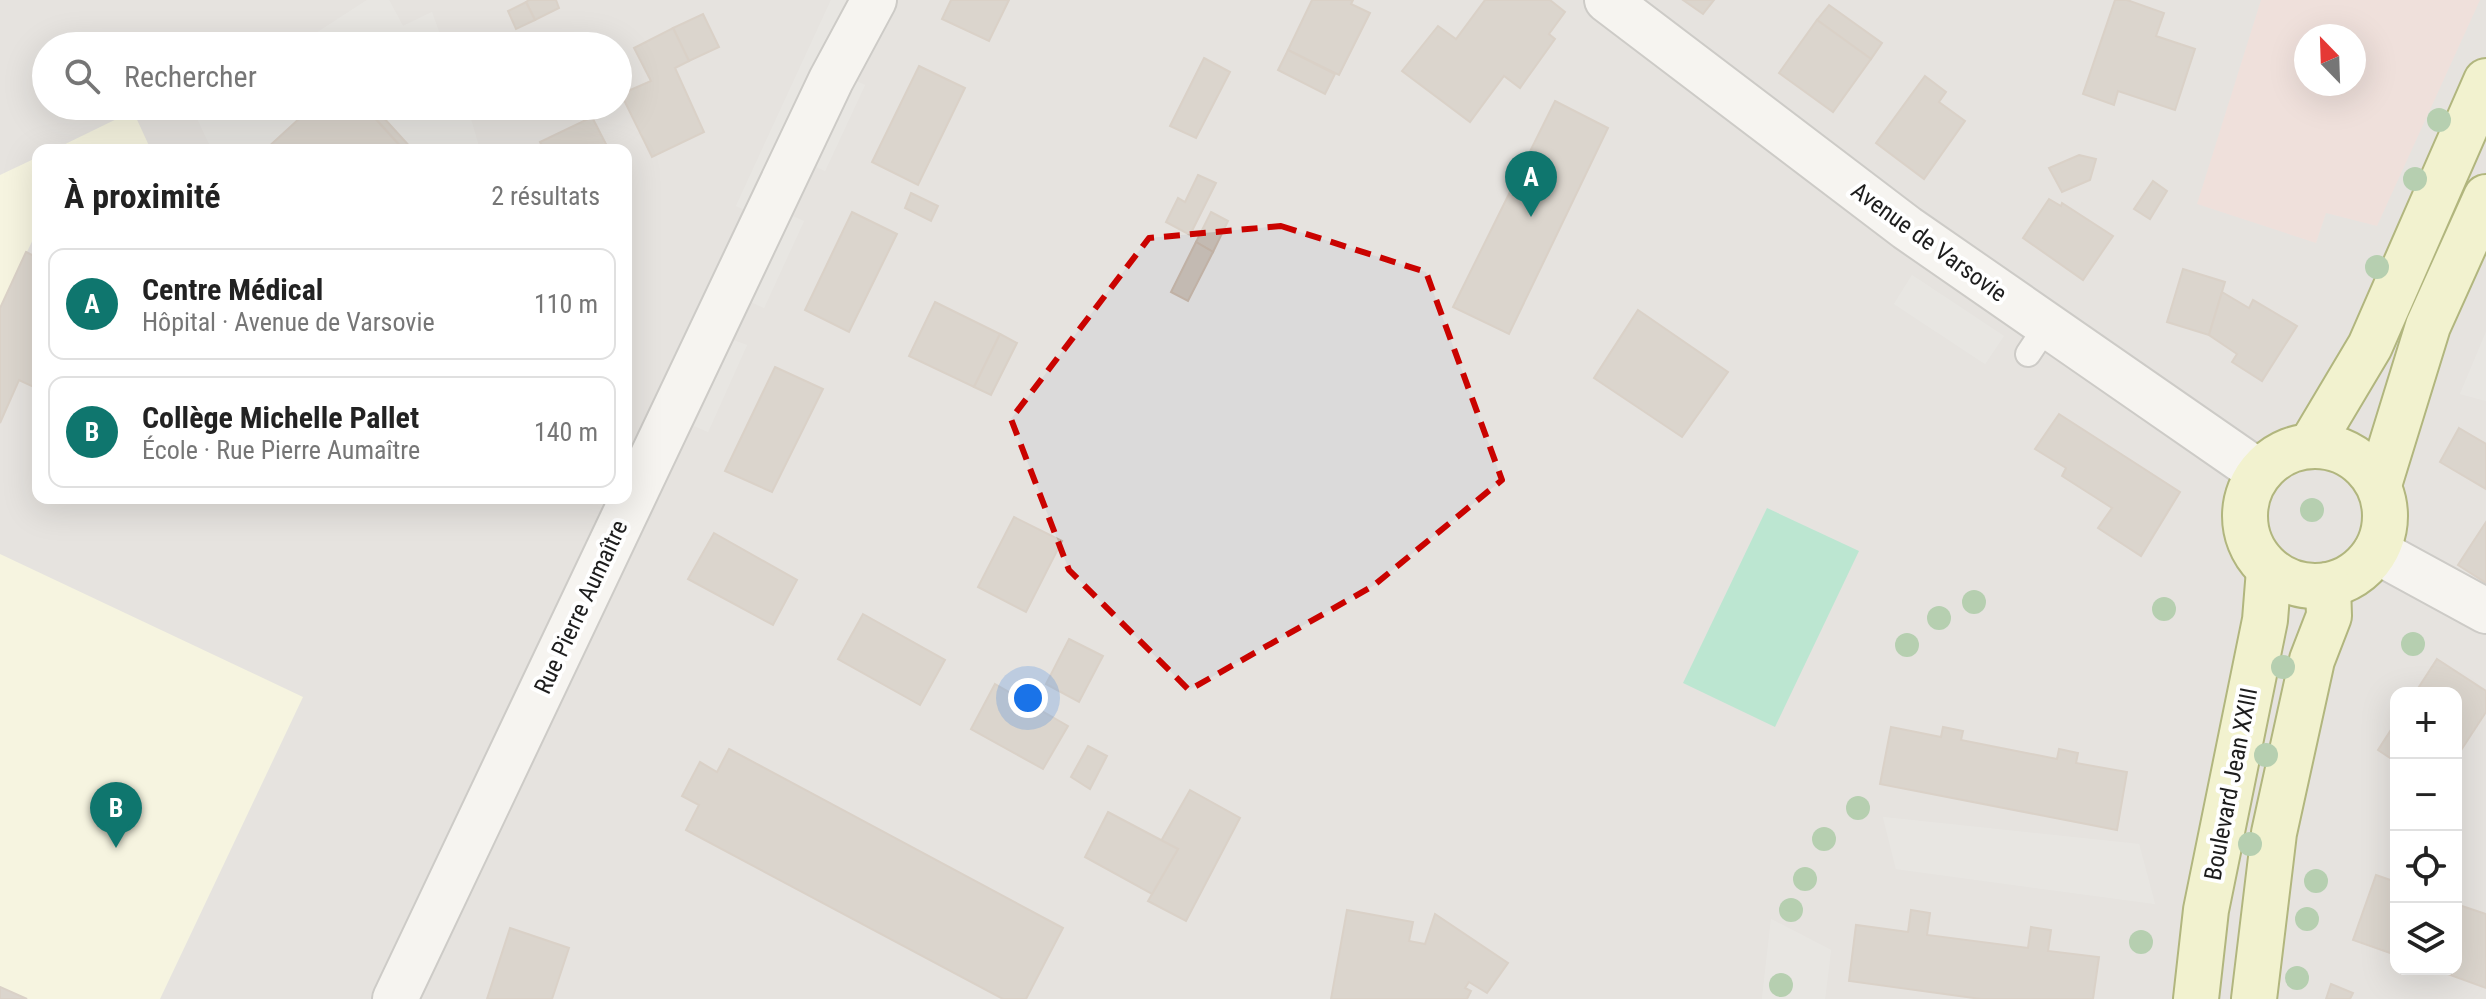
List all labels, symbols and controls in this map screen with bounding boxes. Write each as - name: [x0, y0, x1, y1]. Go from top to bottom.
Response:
- north arrow: [2294, 24, 2366, 96]
- search box: [32, 32, 632, 120]
- icon: search: [60, 54, 104, 98]
- text: Rechercher: [124, 59, 257, 94]
- pin: A: [1505, 151, 1557, 217]
- text: À proximité: [64, 176, 221, 216]
- street label: Avenue de Varsovie: [1846, 176, 2012, 308]
- text: 2 résultats: [491, 181, 600, 211]
- text: Centre Médical: [142, 272, 323, 307]
- text: A: [84, 289, 100, 319]
- text: 110 m: [534, 289, 598, 319]
- text: Hôpital · Avenue de Varsovie: [142, 307, 435, 337]
- text: Collège Michelle Pallet: [142, 400, 419, 435]
- text: B: [85, 417, 99, 447]
- text: 140 m: [534, 417, 598, 447]
- text: École · Rue Pierre Aumaître: [142, 435, 420, 465]
- street label: Rue Pierre Aumaître: [529, 516, 633, 698]
- your location: [1008, 678, 1048, 718]
- street label: Boulevard Jean XXIII: [2199, 685, 2263, 883]
- map controls: [2390, 687, 2462, 975]
- button: +: [2390, 687, 2462, 759]
- button: −: [2390, 759, 2462, 831]
- pin: B: [90, 782, 142, 848]
- button: locate: [2390, 831, 2462, 903]
- button: layers: [2390, 903, 2462, 975]

